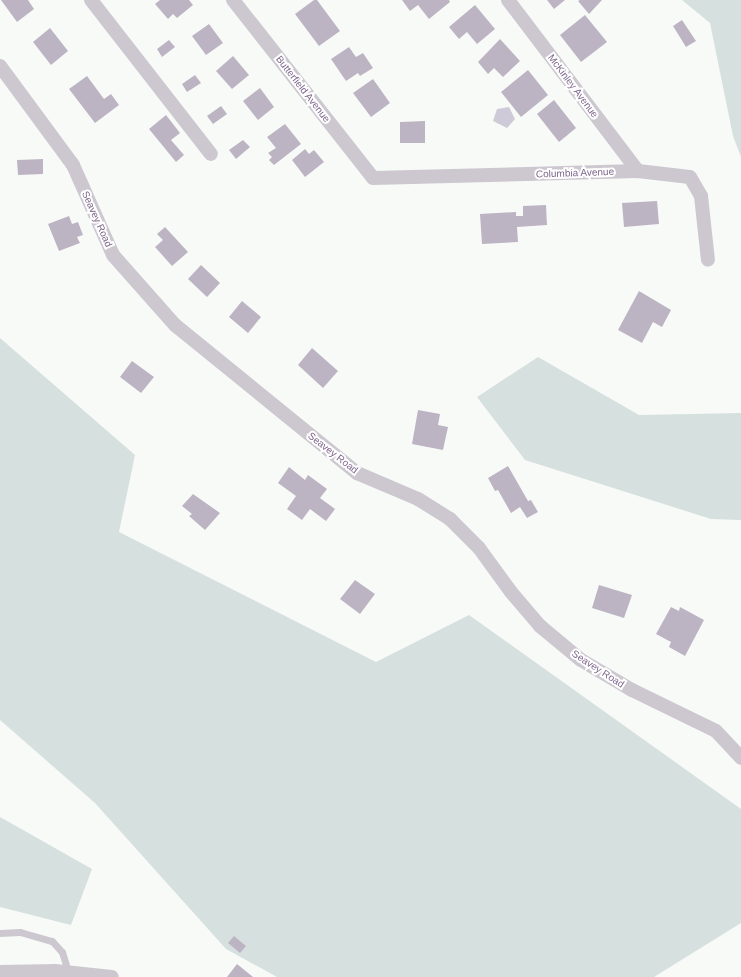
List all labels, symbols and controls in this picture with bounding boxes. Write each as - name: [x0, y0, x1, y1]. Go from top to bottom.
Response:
- street label: McKinley Avenue: [545, 52, 601, 120]
- street label: Butterfield Avenue: [273, 53, 333, 125]
- street label: Columbia Avenue: [535, 166, 615, 180]
- street label: Seavey Road: [79, 189, 115, 249]
- street label: Seavey Road: [306, 430, 360, 476]
- street label: Seavey Road: [570, 648, 626, 690]

